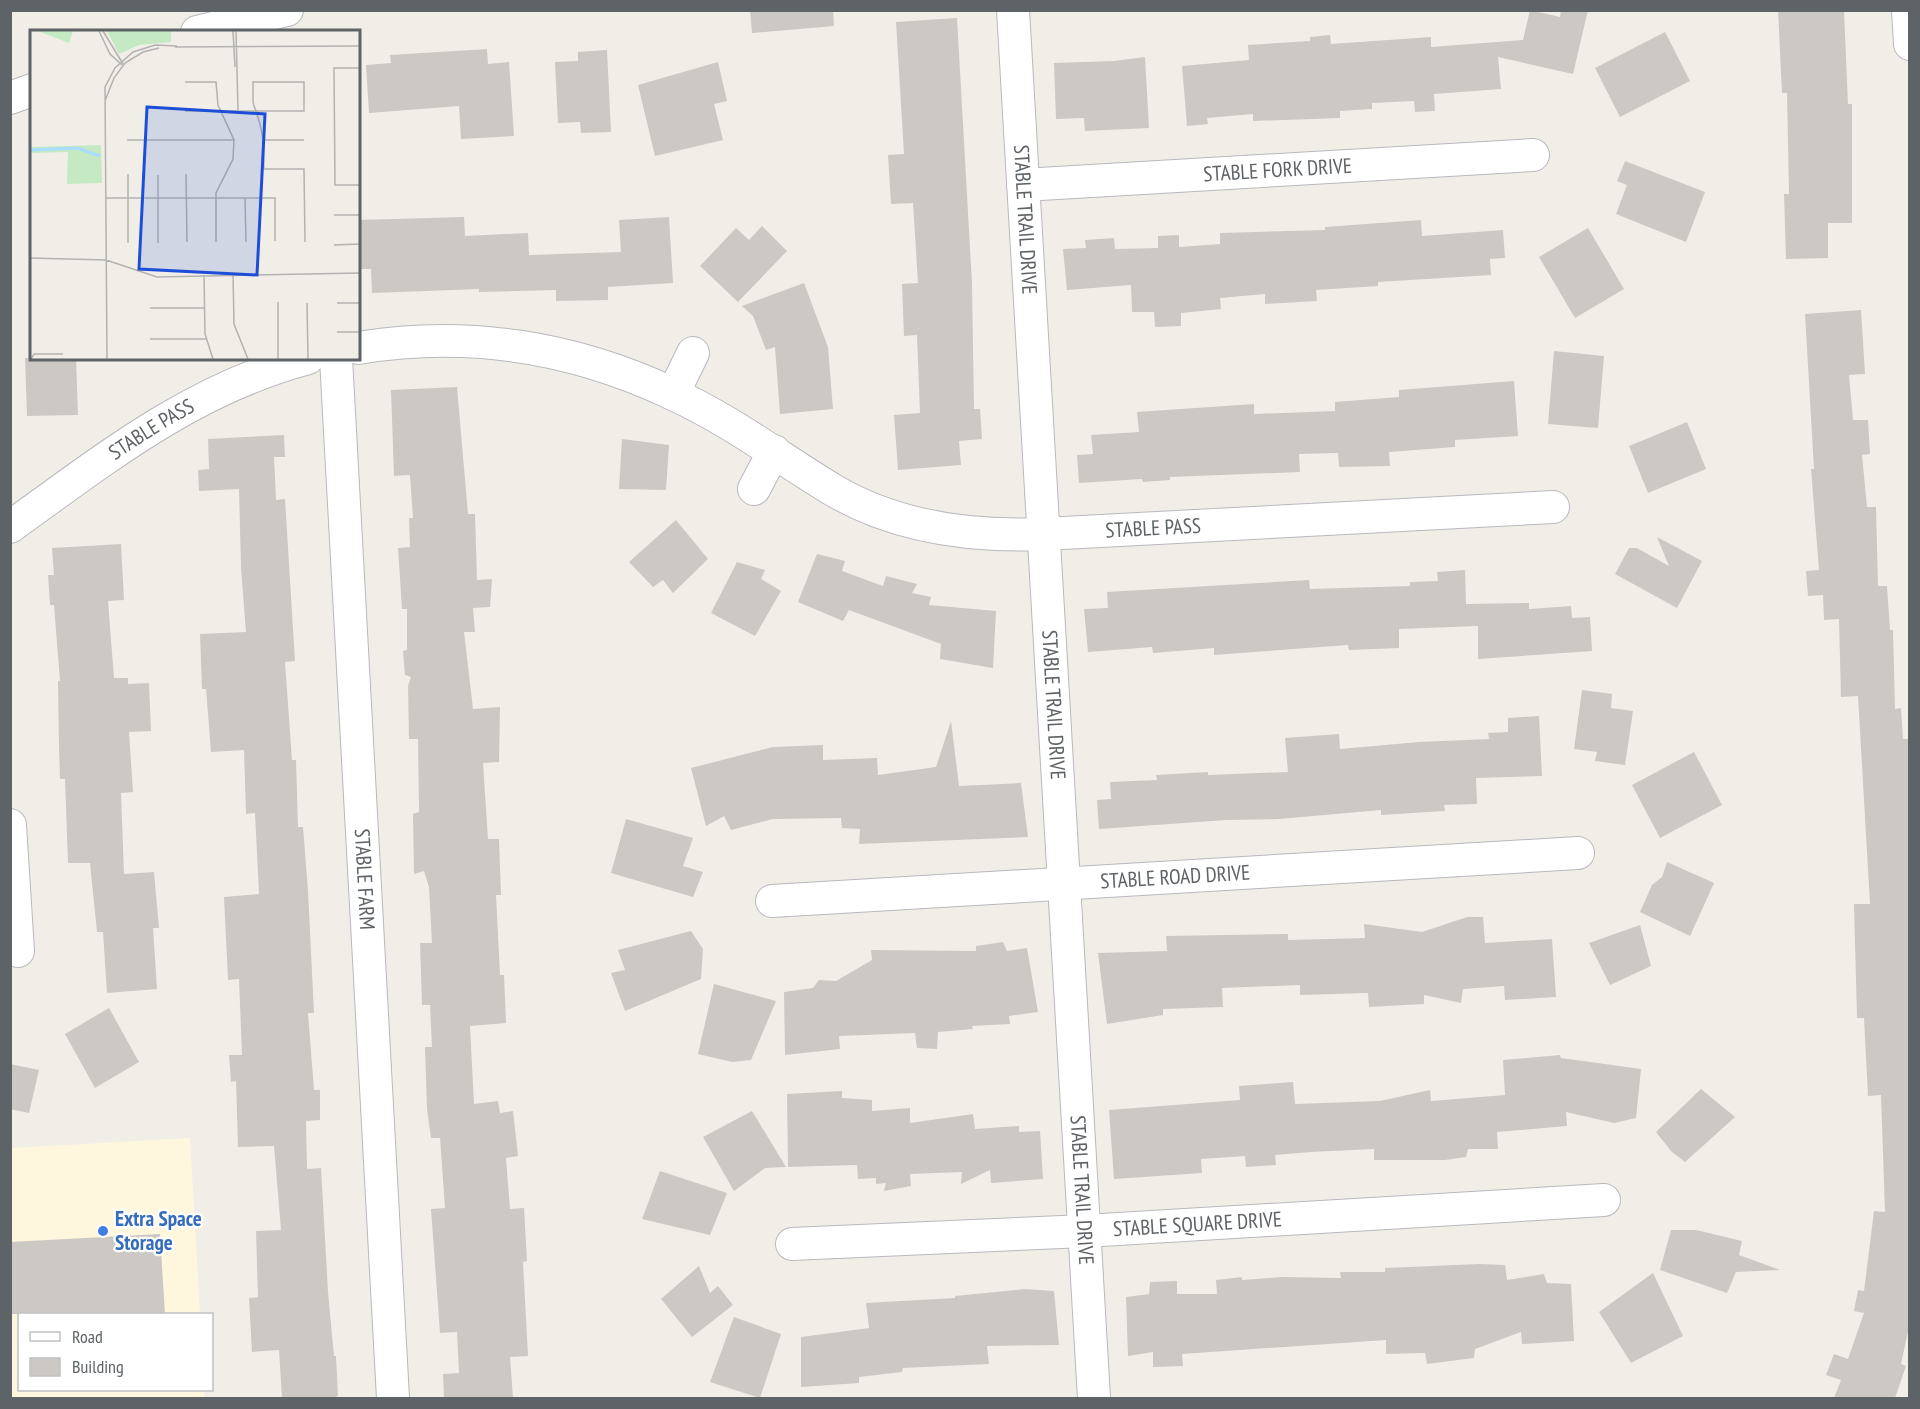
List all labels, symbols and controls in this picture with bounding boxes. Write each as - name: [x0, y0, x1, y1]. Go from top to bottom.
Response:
- inset map: [30, 30, 360, 360]
- street label: STABLE TRAIL DRIVE: [1008, 144, 1044, 295]
- street label: STABLE FORK DRIVE: [1203, 152, 1353, 187]
- street label: STABLE PASS: [103, 392, 199, 465]
- street label: STABLE PASS: [1105, 512, 1202, 544]
- street label: STABLE TRAIL DRIVE: [1036, 629, 1072, 780]
- street label: STABLE FARM: [349, 828, 381, 931]
- street label: STABLE ROAD DRIVE: [1100, 859, 1251, 894]
- street label: STABLE TRAIL DRIVE: [1065, 1114, 1100, 1266]
- place label: Extra Space Storage: [115, 1205, 202, 1256]
- street label: STABLE SQUARE DRIVE: [1112, 1205, 1283, 1242]
- marker: Extra Space Storage: [96, 1224, 110, 1238]
- legend: [18, 1313, 213, 1391]
- text: Road: [72, 1325, 103, 1348]
- text: Building: [72, 1355, 124, 1378]

